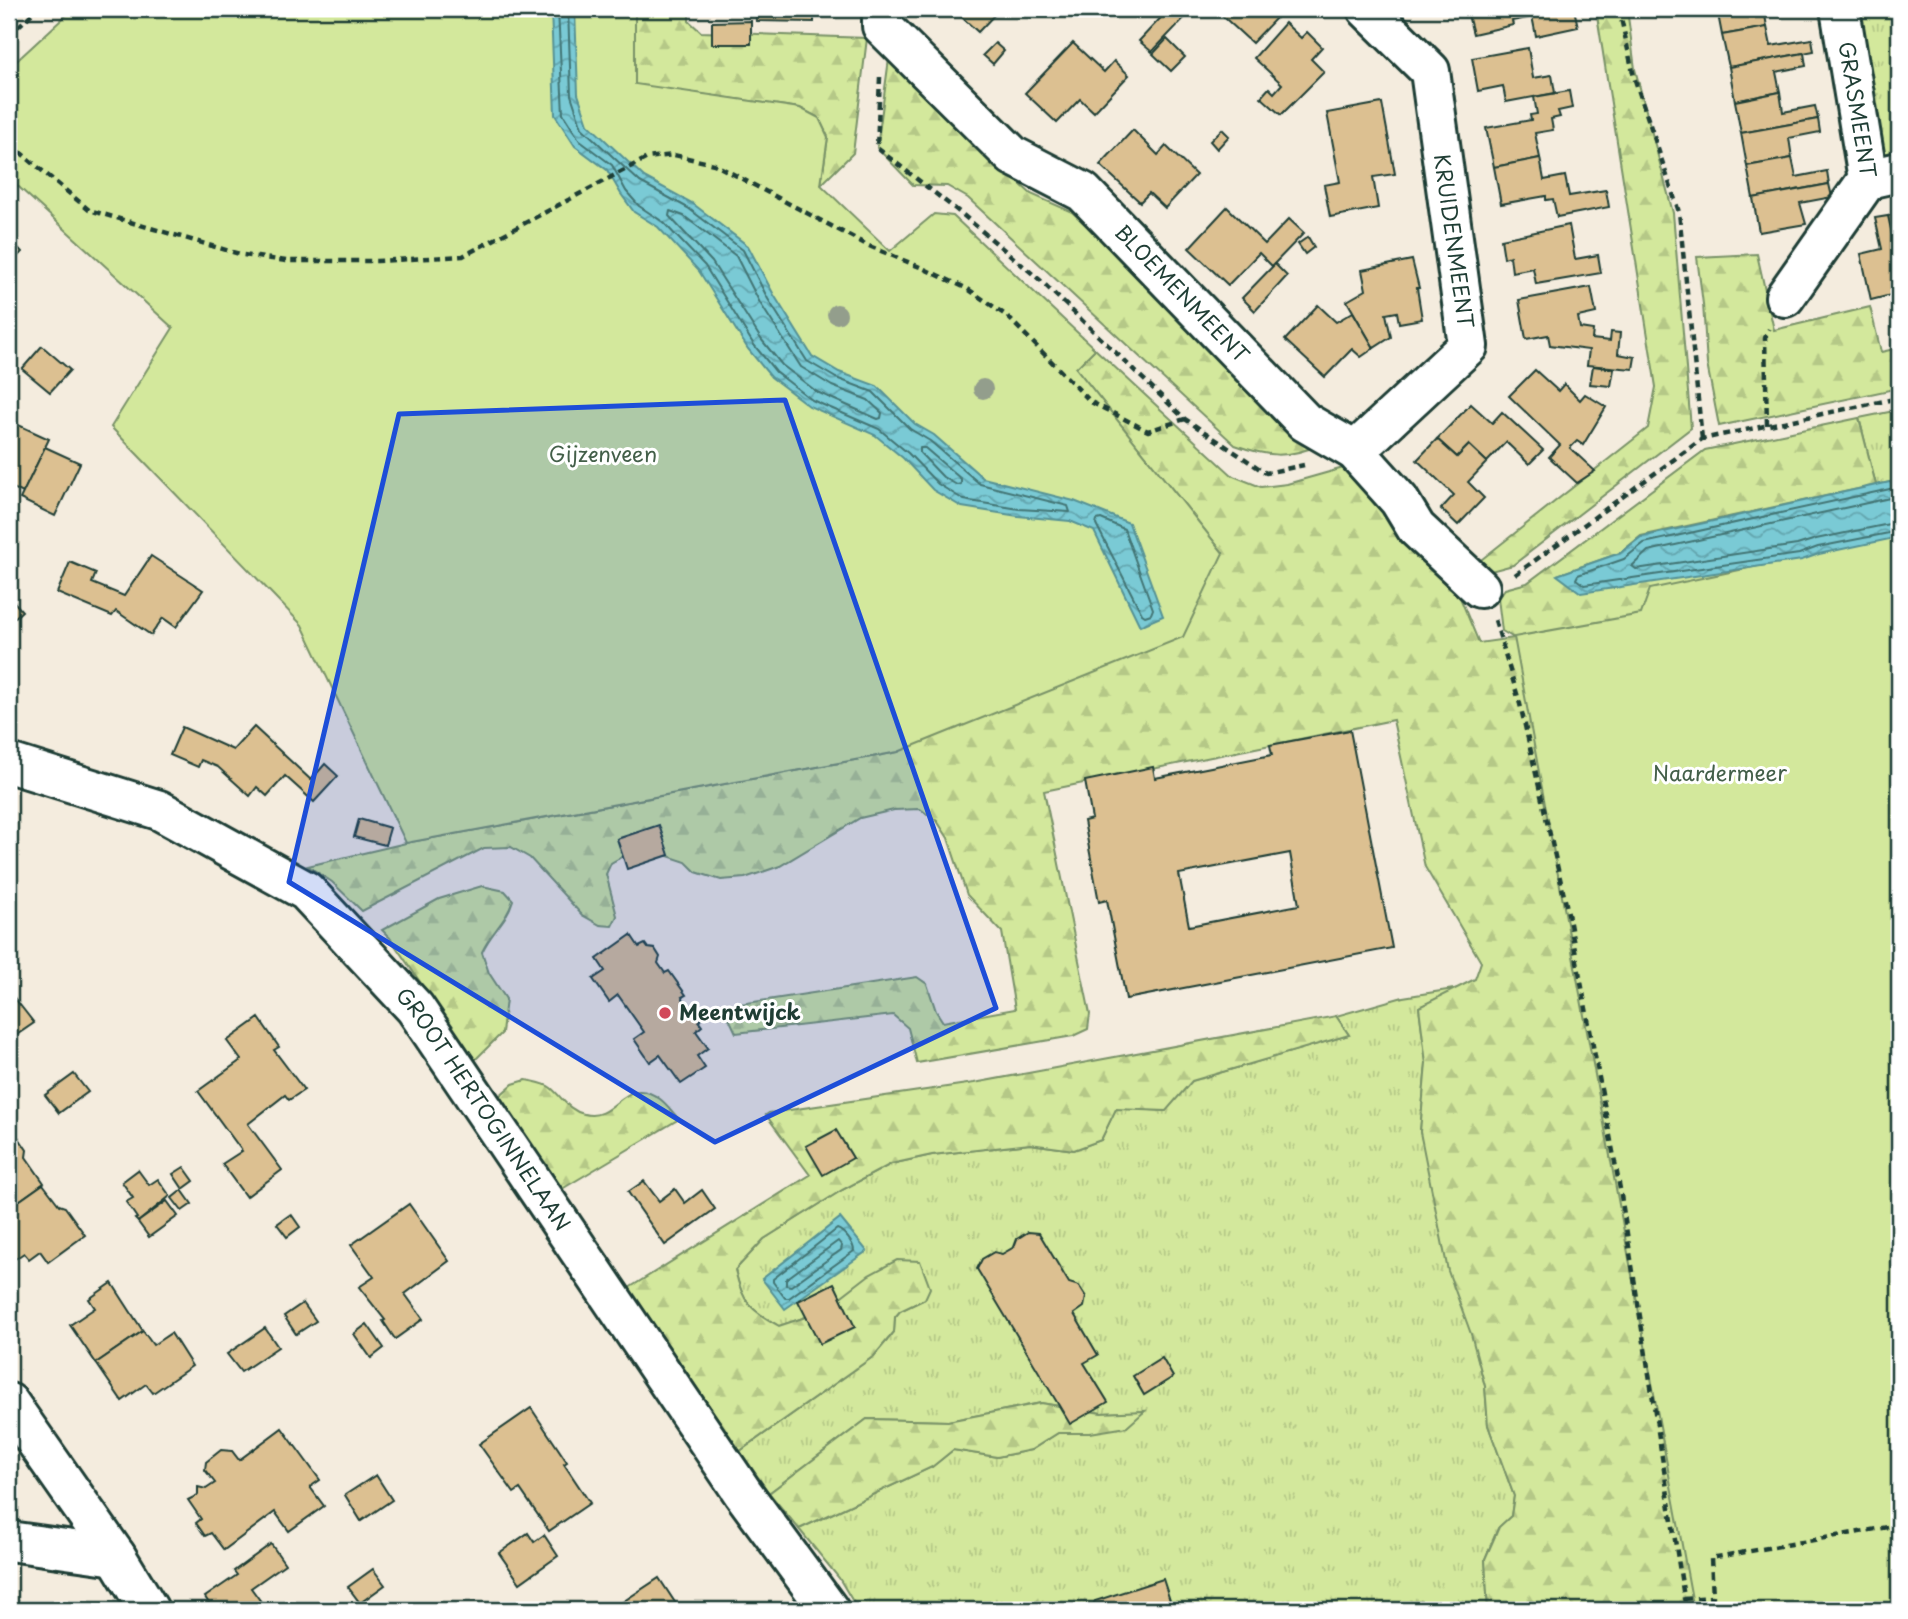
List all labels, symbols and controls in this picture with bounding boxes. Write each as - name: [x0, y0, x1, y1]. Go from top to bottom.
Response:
- street label: GRASMEENT: [1832, 39, 1886, 180]
- street label: KRUIDENMEENT: [1427, 151, 1483, 331]
- street label: BLOEMENMEENT: [1108, 216, 1258, 369]
- park label: Gijzenveen: [549, 437, 657, 469]
- park label: Naardermeer: [1653, 756, 1787, 788]
- street label: GROOT HERTOGINNELAAN: [389, 979, 579, 1237]
- place label: Meentwijck: [679, 995, 801, 1027]
- marker: Meentwijck: [657, 1005, 673, 1021]

